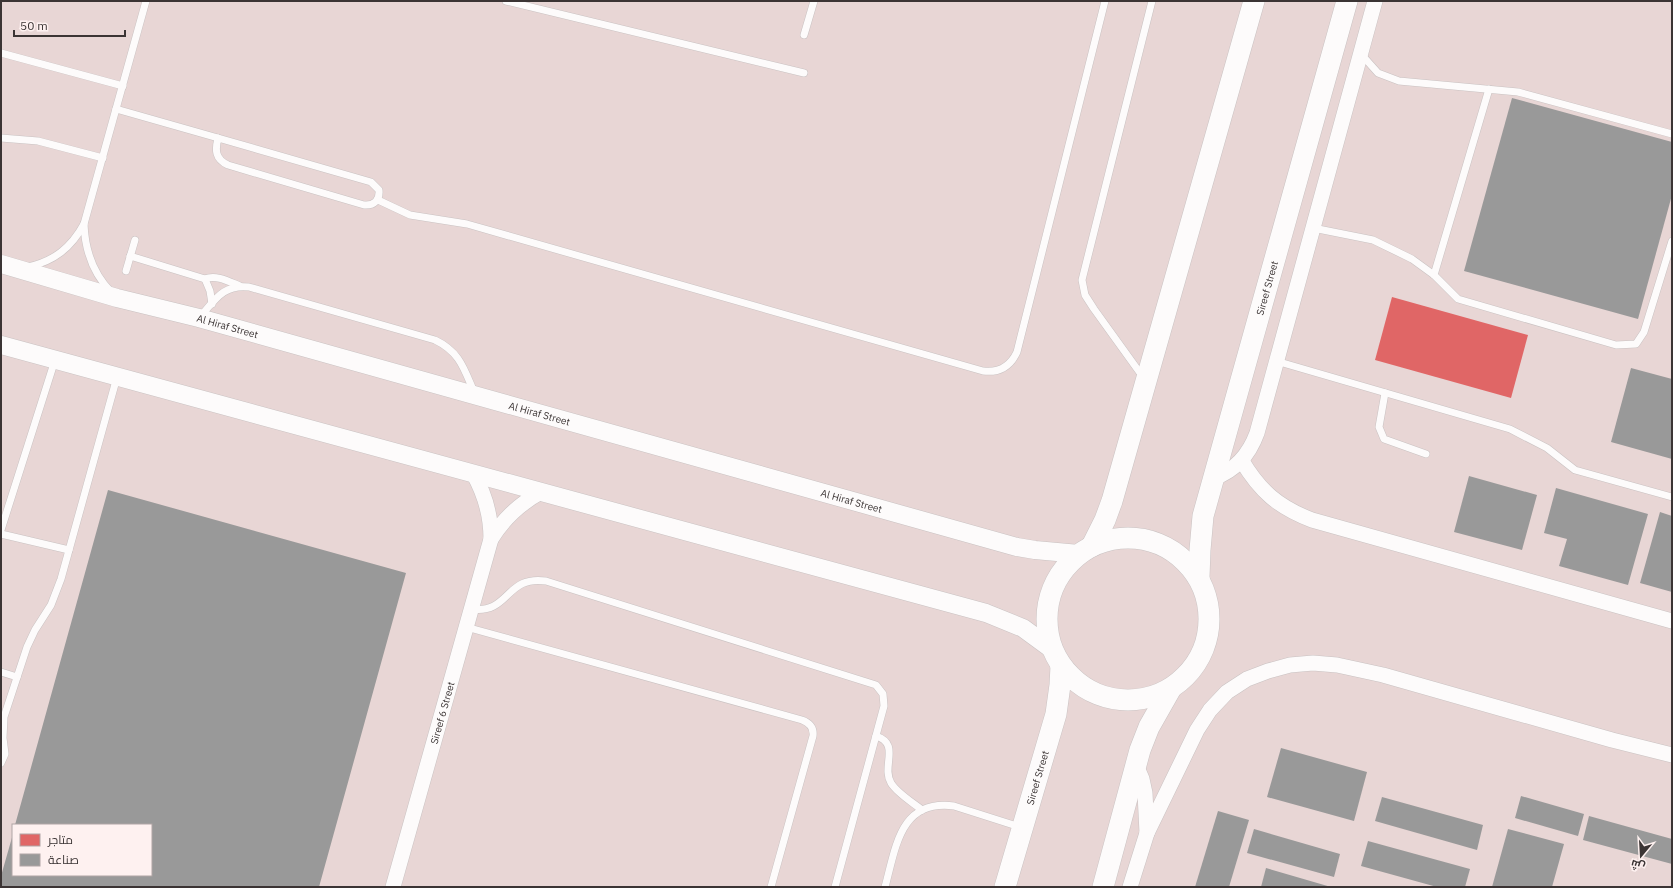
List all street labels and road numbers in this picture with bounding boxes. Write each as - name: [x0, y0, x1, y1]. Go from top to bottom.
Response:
- street label: Sireef Street: [1253, 259, 1281, 317]
- street label: Al Hiraf Street: [195, 312, 260, 341]
- street label: Al Hiraf Street: [507, 399, 572, 429]
- street label: Al Hiraf Street: [819, 486, 884, 516]
- street label: Sireef 6 Street: [428, 680, 458, 746]
- street label: Sireef Street: [1024, 749, 1052, 807]

